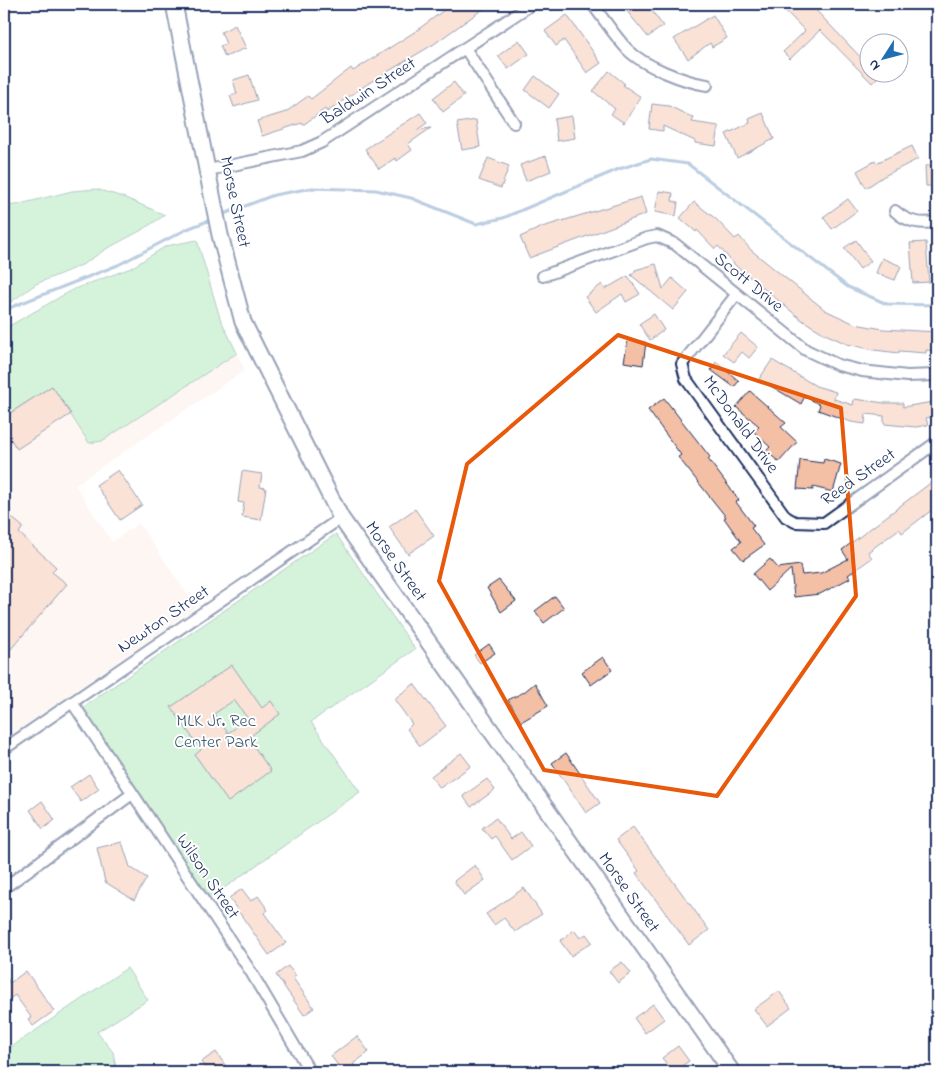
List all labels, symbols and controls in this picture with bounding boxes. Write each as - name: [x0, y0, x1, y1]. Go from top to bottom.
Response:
- north arrow: [858, 32, 908, 82]
- street label: Baldwin Street: [315, 51, 422, 133]
- text: N: [863, 55, 886, 75]
- street label: Morse Street: [212, 154, 256, 250]
- street label: Scott Drive: [708, 247, 789, 320]
- street label: McDonald Drive: [696, 371, 785, 480]
- street label: Reed Street: [816, 443, 902, 513]
- street label: Morse Street: [358, 516, 432, 608]
- street label: Newton Street: [113, 580, 215, 660]
- park label: MLK Jr. Rec Center Park: [174, 709, 258, 756]
- street label: Wilson Street: [169, 829, 245, 925]
- street label: Morse Street: [591, 847, 665, 939]

